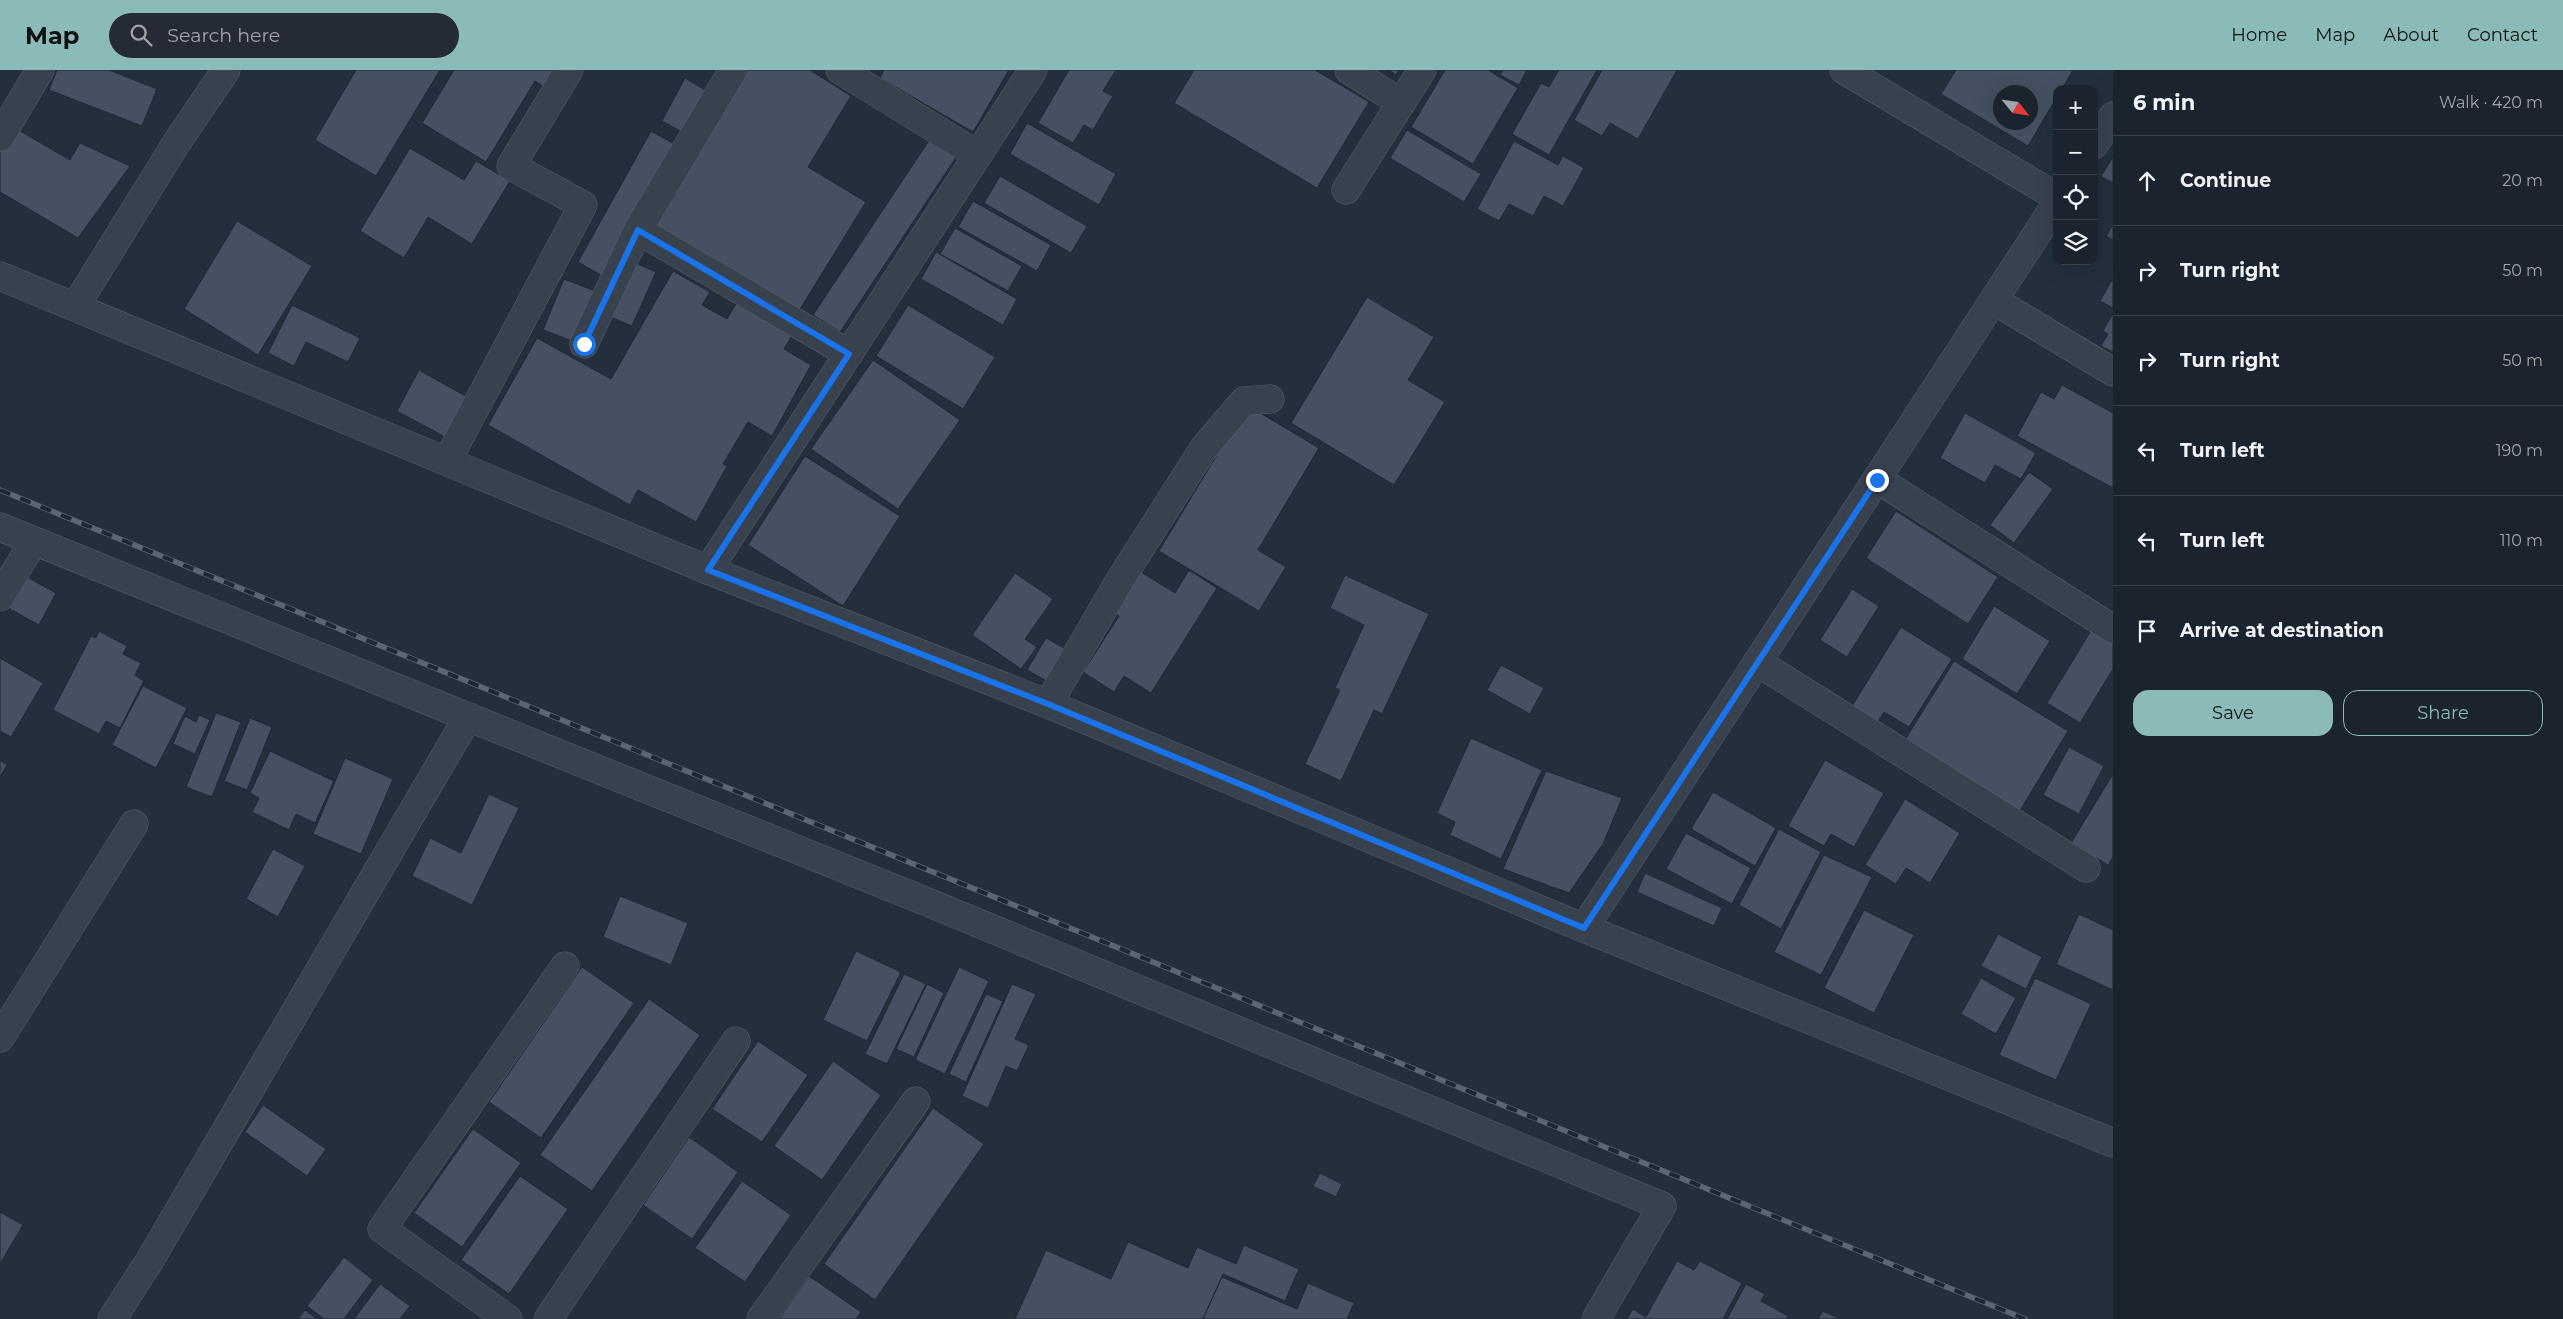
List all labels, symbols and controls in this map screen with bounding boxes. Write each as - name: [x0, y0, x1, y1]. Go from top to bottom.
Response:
- search box: [109, 13, 459, 58]
- text: Map: [25, 21, 79, 50]
- icon: search: [127, 21, 155, 49]
- text: Search here: [167, 24, 280, 47]
- text: Home: [2231, 24, 2287, 46]
- text: Map: [2315, 24, 2355, 46]
- text: About: [2383, 24, 2439, 46]
- text: Contact: [2467, 24, 2538, 46]
- north arrow: [1993, 85, 2038, 130]
- map controls: [2053, 85, 2098, 265]
- button: +: [2053, 85, 2098, 130]
- text: 6 min: [2133, 90, 2195, 115]
- text: Walk · 420 m: [2439, 93, 2543, 112]
- button: −: [2053, 130, 2098, 175]
- icon: ahead: [2133, 167, 2161, 195]
- text: Continue: [2180, 169, 2271, 192]
- text: 20 m: [2502, 171, 2543, 190]
- button: locate: [2053, 175, 2098, 220]
- button: layers: [2053, 220, 2098, 265]
- icon: right: [2133, 257, 2161, 285]
- text: Turn right: [2180, 259, 2280, 282]
- text: 50 m: [2502, 261, 2543, 280]
- route start: [573, 333, 596, 356]
- icon: right: [2133, 347, 2161, 375]
- text: Turn right: [2180, 349, 2280, 372]
- text: 50 m: [2502, 351, 2543, 370]
- icon: left: [2133, 437, 2161, 465]
- text: Turn left: [2180, 439, 2265, 462]
- text: 190 m: [2496, 441, 2543, 460]
- route end: [1866, 469, 1889, 492]
- icon: left: [2133, 527, 2161, 555]
- text: Turn left: [2180, 529, 2265, 552]
- text: 110 m: [2500, 531, 2543, 550]
- icon: arrive: [2133, 617, 2161, 645]
- text: Arrive at destination: [2180, 619, 2384, 642]
- button: Save: [2133, 690, 2333, 736]
- button: Share: [2343, 690, 2543, 736]

